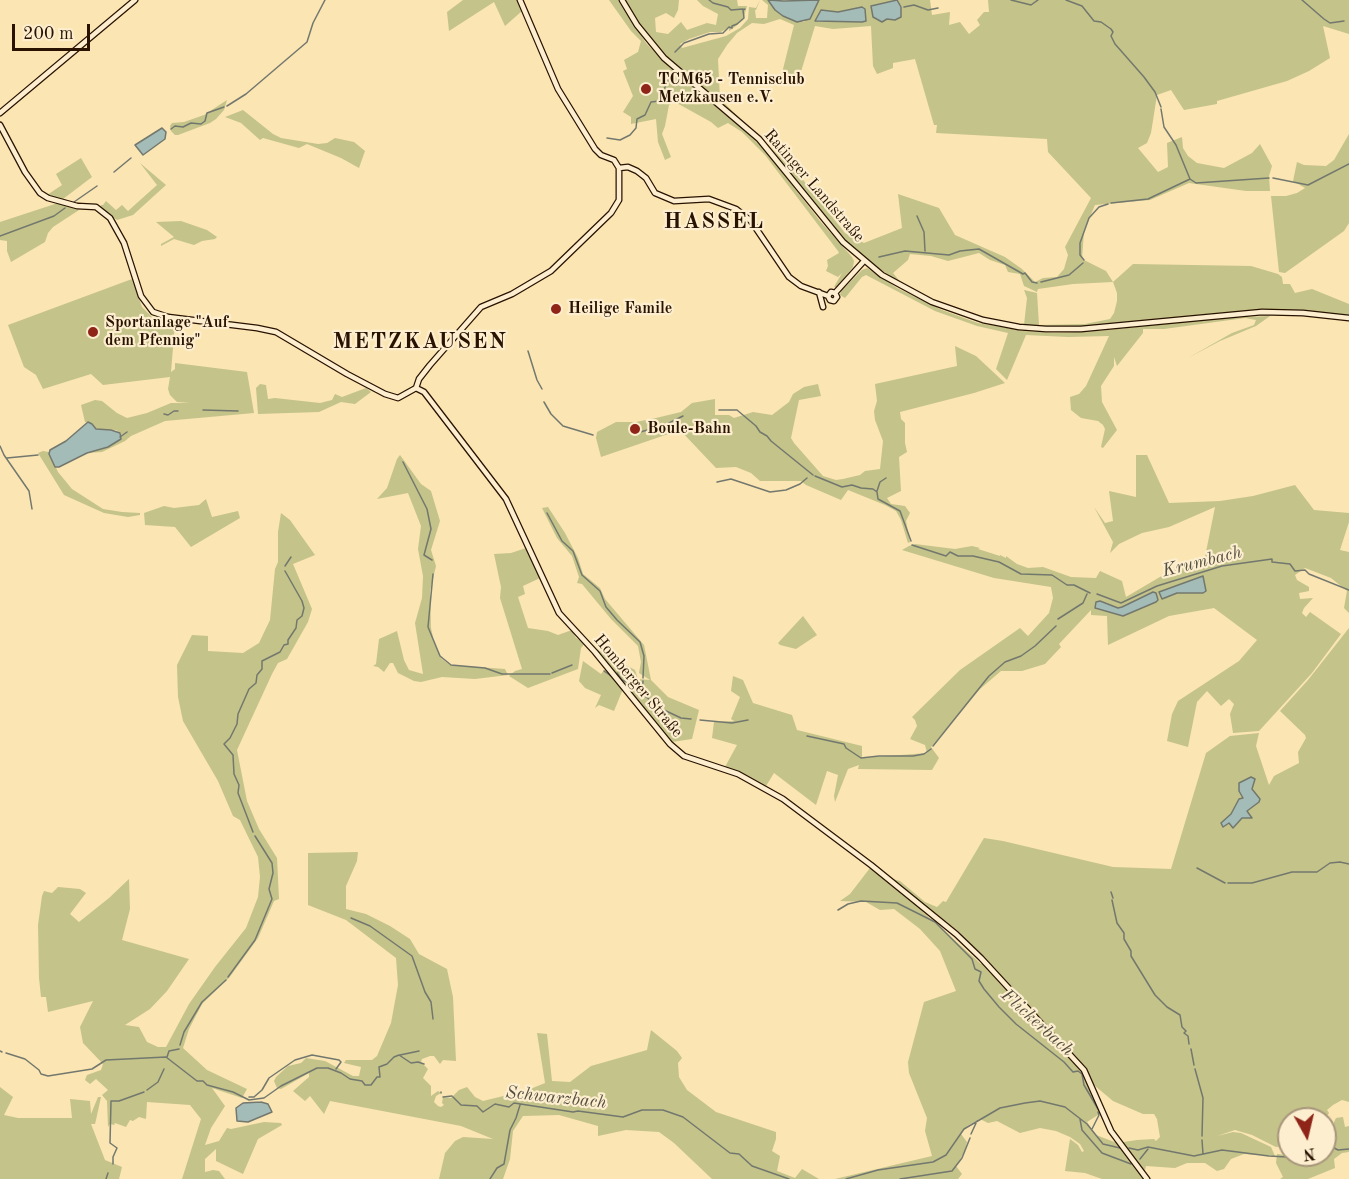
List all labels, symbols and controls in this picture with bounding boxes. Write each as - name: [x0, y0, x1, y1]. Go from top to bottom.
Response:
- scale bar: [15, 12, 93, 50]
- text: 200 m: [23, 25, 74, 43]
- place label: TCM65 - Tennisclub Metzkausen e.V.: [658, 70, 805, 108]
- marker: TCM65 - Tennisclub Metzkausen e.V.: [639, 82, 653, 96]
- street label: Ratinger Landstraße: [760, 126, 868, 246]
- district label: HASSEL: [664, 209, 764, 235]
- place label: Heilige Famile: [568, 299, 672, 319]
- marker: Heilige Famile: [549, 302, 563, 316]
- place label: Sportanlage "Auf dem Pfennig": [105, 313, 228, 351]
- marker: Sportanlage "Auf dem Pfennig": [86, 325, 100, 339]
- district label: METZKAUSEN: [333, 329, 507, 355]
- place label: Boule-Bahn: [647, 419, 731, 439]
- marker: Boule-Bahn: [628, 422, 642, 436]
- water label: Krumbach: [1160, 542, 1244, 582]
- street label: Homberger Straße: [589, 631, 687, 741]
- water label: Flickerbach: [996, 985, 1078, 1061]
- water label: Schwarzbach: [504, 1082, 608, 1114]
- north arrow: [1277, 1107, 1337, 1167]
- text: N: [1302, 1144, 1316, 1162]

